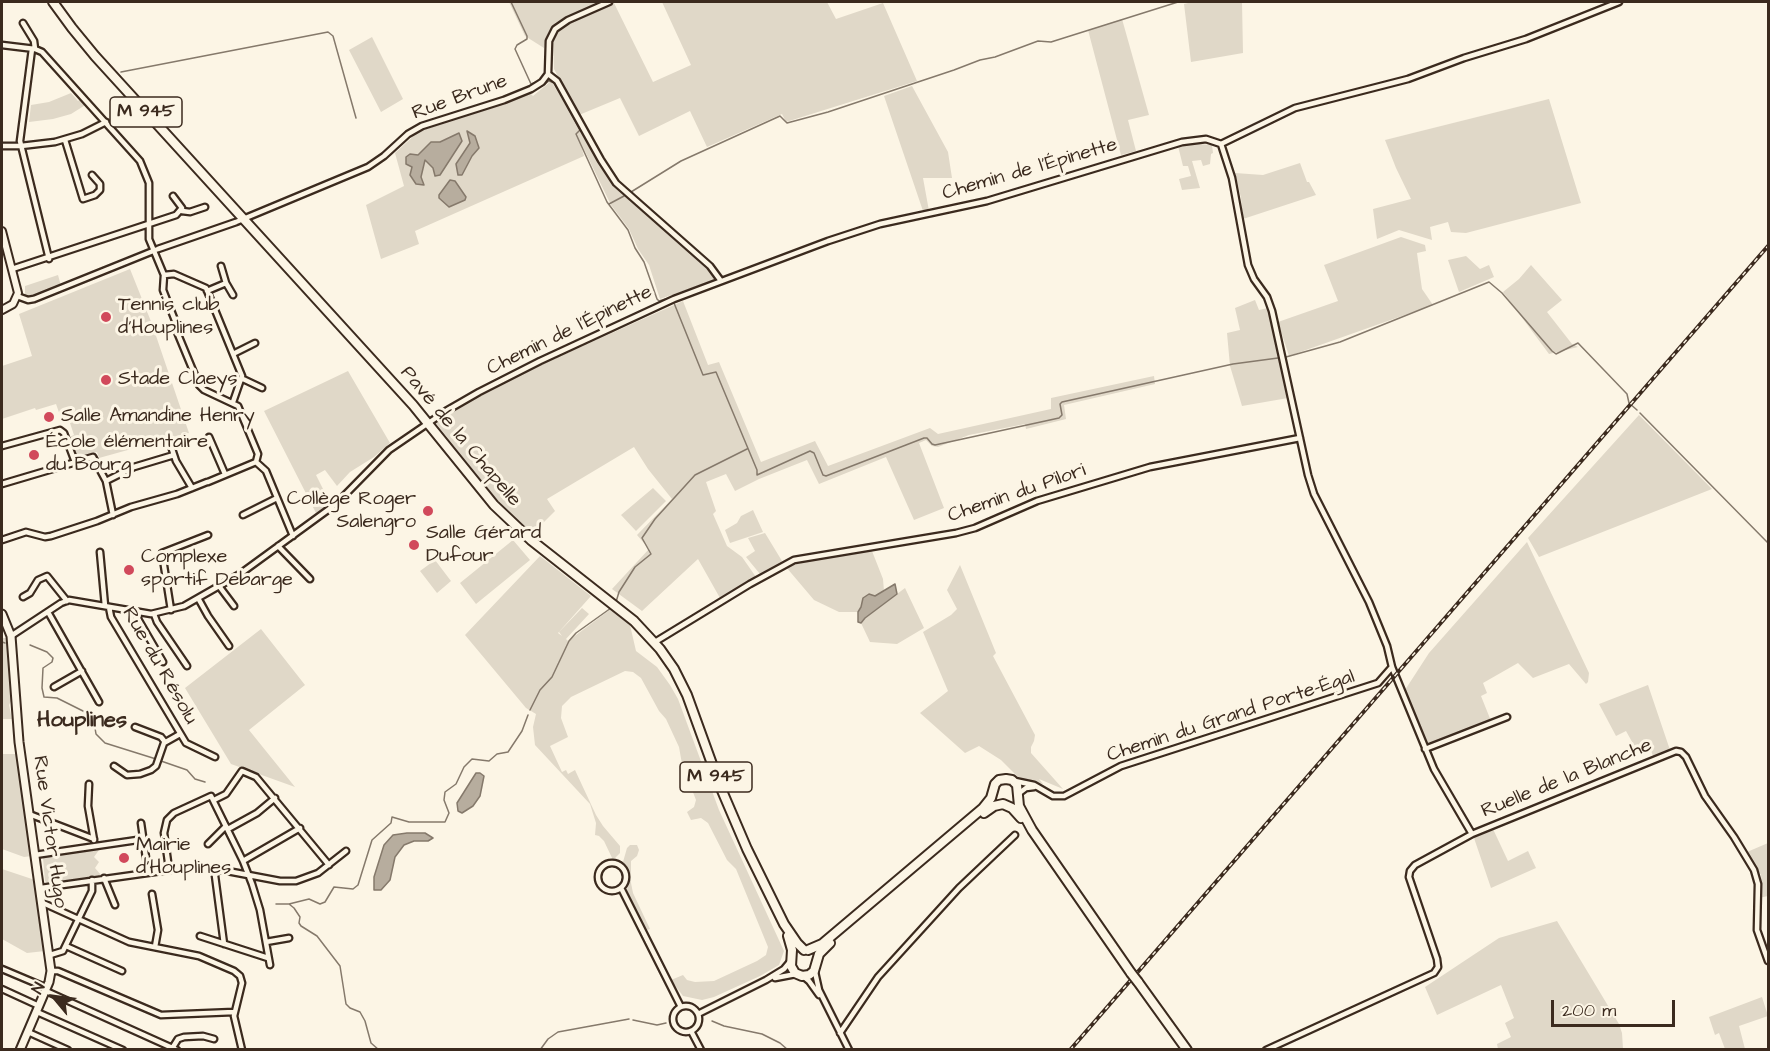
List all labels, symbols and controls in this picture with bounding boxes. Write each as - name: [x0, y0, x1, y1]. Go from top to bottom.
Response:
- street label: Rue Brune: [409, 70, 511, 126]
- road number: M 945: [110, 97, 182, 127]
- street label: Chemin de l'Épinette: [940, 134, 1120, 206]
- street label: Chemin de l'Épinette: [484, 281, 656, 381]
- place label: Tennis club d'Houplines: [118, 294, 220, 341]
- marker: Tennis club d'Houplines: [99, 310, 113, 324]
- street label: Pavé de la Chapelle: [394, 362, 526, 512]
- place label: Stade Claeys: [118, 368, 238, 392]
- marker: Stade Claeys: [99, 373, 113, 387]
- place label: Salle Amandine Henry: [61, 405, 255, 429]
- marker: Salle Amandine Henry: [42, 410, 56, 424]
- place label: École élémentaire du Bourg: [46, 431, 208, 478]
- marker: École élémentaire du Bourg: [27, 448, 41, 462]
- street label: Chemin du Pilori: [945, 459, 1089, 529]
- place label: Collège Roger Salengro: [287, 488, 416, 535]
- marker: Collège Roger Salengro: [421, 504, 435, 518]
- place label: Salle Gérard Dufour: [426, 522, 541, 569]
- marker: Salle Gérard Dufour: [407, 538, 421, 552]
- place label: Complexe sportif Debarge: [141, 546, 293, 593]
- marker: Complexe sportif Debarge: [122, 563, 136, 577]
- street label: Rue du Résolu: [116, 603, 202, 729]
- street label: Chemin du Grand Porte-Égal: [1104, 666, 1358, 768]
- district label: Houplines: [37, 708, 127, 734]
- street label: Ruelle de la Blanche: [1478, 734, 1656, 824]
- street label: Rue Victor Hugo: [26, 754, 72, 910]
- road number: M 945: [680, 762, 752, 792]
- place label: Mairie d'Houplines: [136, 834, 231, 881]
- marker: Mairie d'Houplines: [117, 851, 131, 865]
- north arrow: [24, 967, 84, 1027]
- text: N: [26, 979, 50, 998]
- scale bar: [1554, 988, 1678, 1026]
- text: 200 m: [1562, 998, 1616, 1023]

